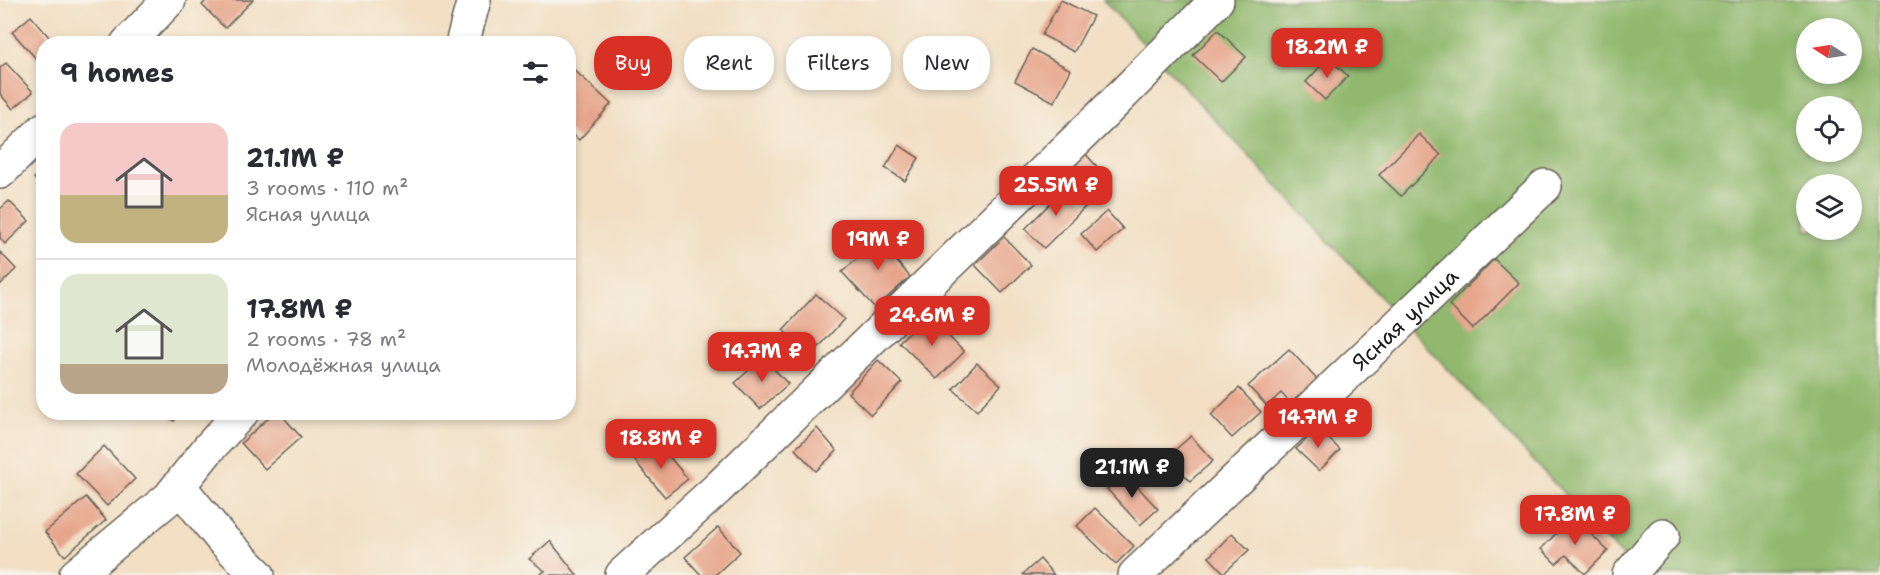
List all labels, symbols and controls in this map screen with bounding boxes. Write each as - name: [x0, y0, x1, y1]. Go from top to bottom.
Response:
- north arrow: [1796, 18, 1862, 84]
- map controls: [1796, 18, 1862, 240]
- pin: 18.2M ₽: [1272, 28, 1382, 79]
- text: 18.2M ₽: [1285, 34, 1369, 60]
- chip: Buy: [594, 36, 672, 90]
- chip: Rent: [684, 36, 774, 90]
- chip: Filters: [786, 36, 891, 90]
- chip: New: [903, 36, 990, 90]
- text: 9 homes: [60, 55, 174, 90]
- icon: filters: [519, 56, 552, 89]
- button: locate: [1796, 96, 1862, 162]
- text: 21.1M ₽: [246, 140, 344, 175]
- icon: home: [108, 147, 180, 219]
- pin: 25.5M ₽: [1001, 166, 1111, 217]
- text: 25.5M ₽: [1013, 172, 1099, 198]
- button: layers: [1796, 174, 1862, 240]
- text: 3 rooms · 110 m²: [246, 175, 409, 201]
- text: Ясная улица: [246, 201, 370, 227]
- pin: 19M ₽: [836, 220, 920, 271]
- text: 19M ₽: [846, 226, 910, 252]
- street label: Ясная улица: [1345, 261, 1465, 376]
- text: 17.8M ₽: [246, 291, 353, 326]
- pin: 24.6M ₽: [877, 296, 987, 347]
- icon: home: [108, 298, 180, 370]
- text: 24.6M ₽: [889, 302, 975, 328]
- text: 2 rooms · 78 m²: [246, 326, 406, 352]
- pin: 14.7M ₽: [707, 332, 817, 383]
- text: 14.7M ₽: [722, 338, 802, 364]
- text: Молодёжная улица: [246, 352, 441, 378]
- pin: 14.7M ₽: [1263, 398, 1373, 449]
- text: 14.7M ₽: [1278, 404, 1358, 430]
- pin: 18.8M ₽: [606, 419, 716, 470]
- text: 18.8M ₽: [619, 425, 703, 451]
- pin: 21.1M ₽: [1077, 448, 1187, 499]
- text: 21.1M ₽: [1094, 454, 1170, 480]
- pin: 17.8M ₽: [1520, 495, 1630, 546]
- text: 17.8M ₽: [1534, 501, 1616, 527]

